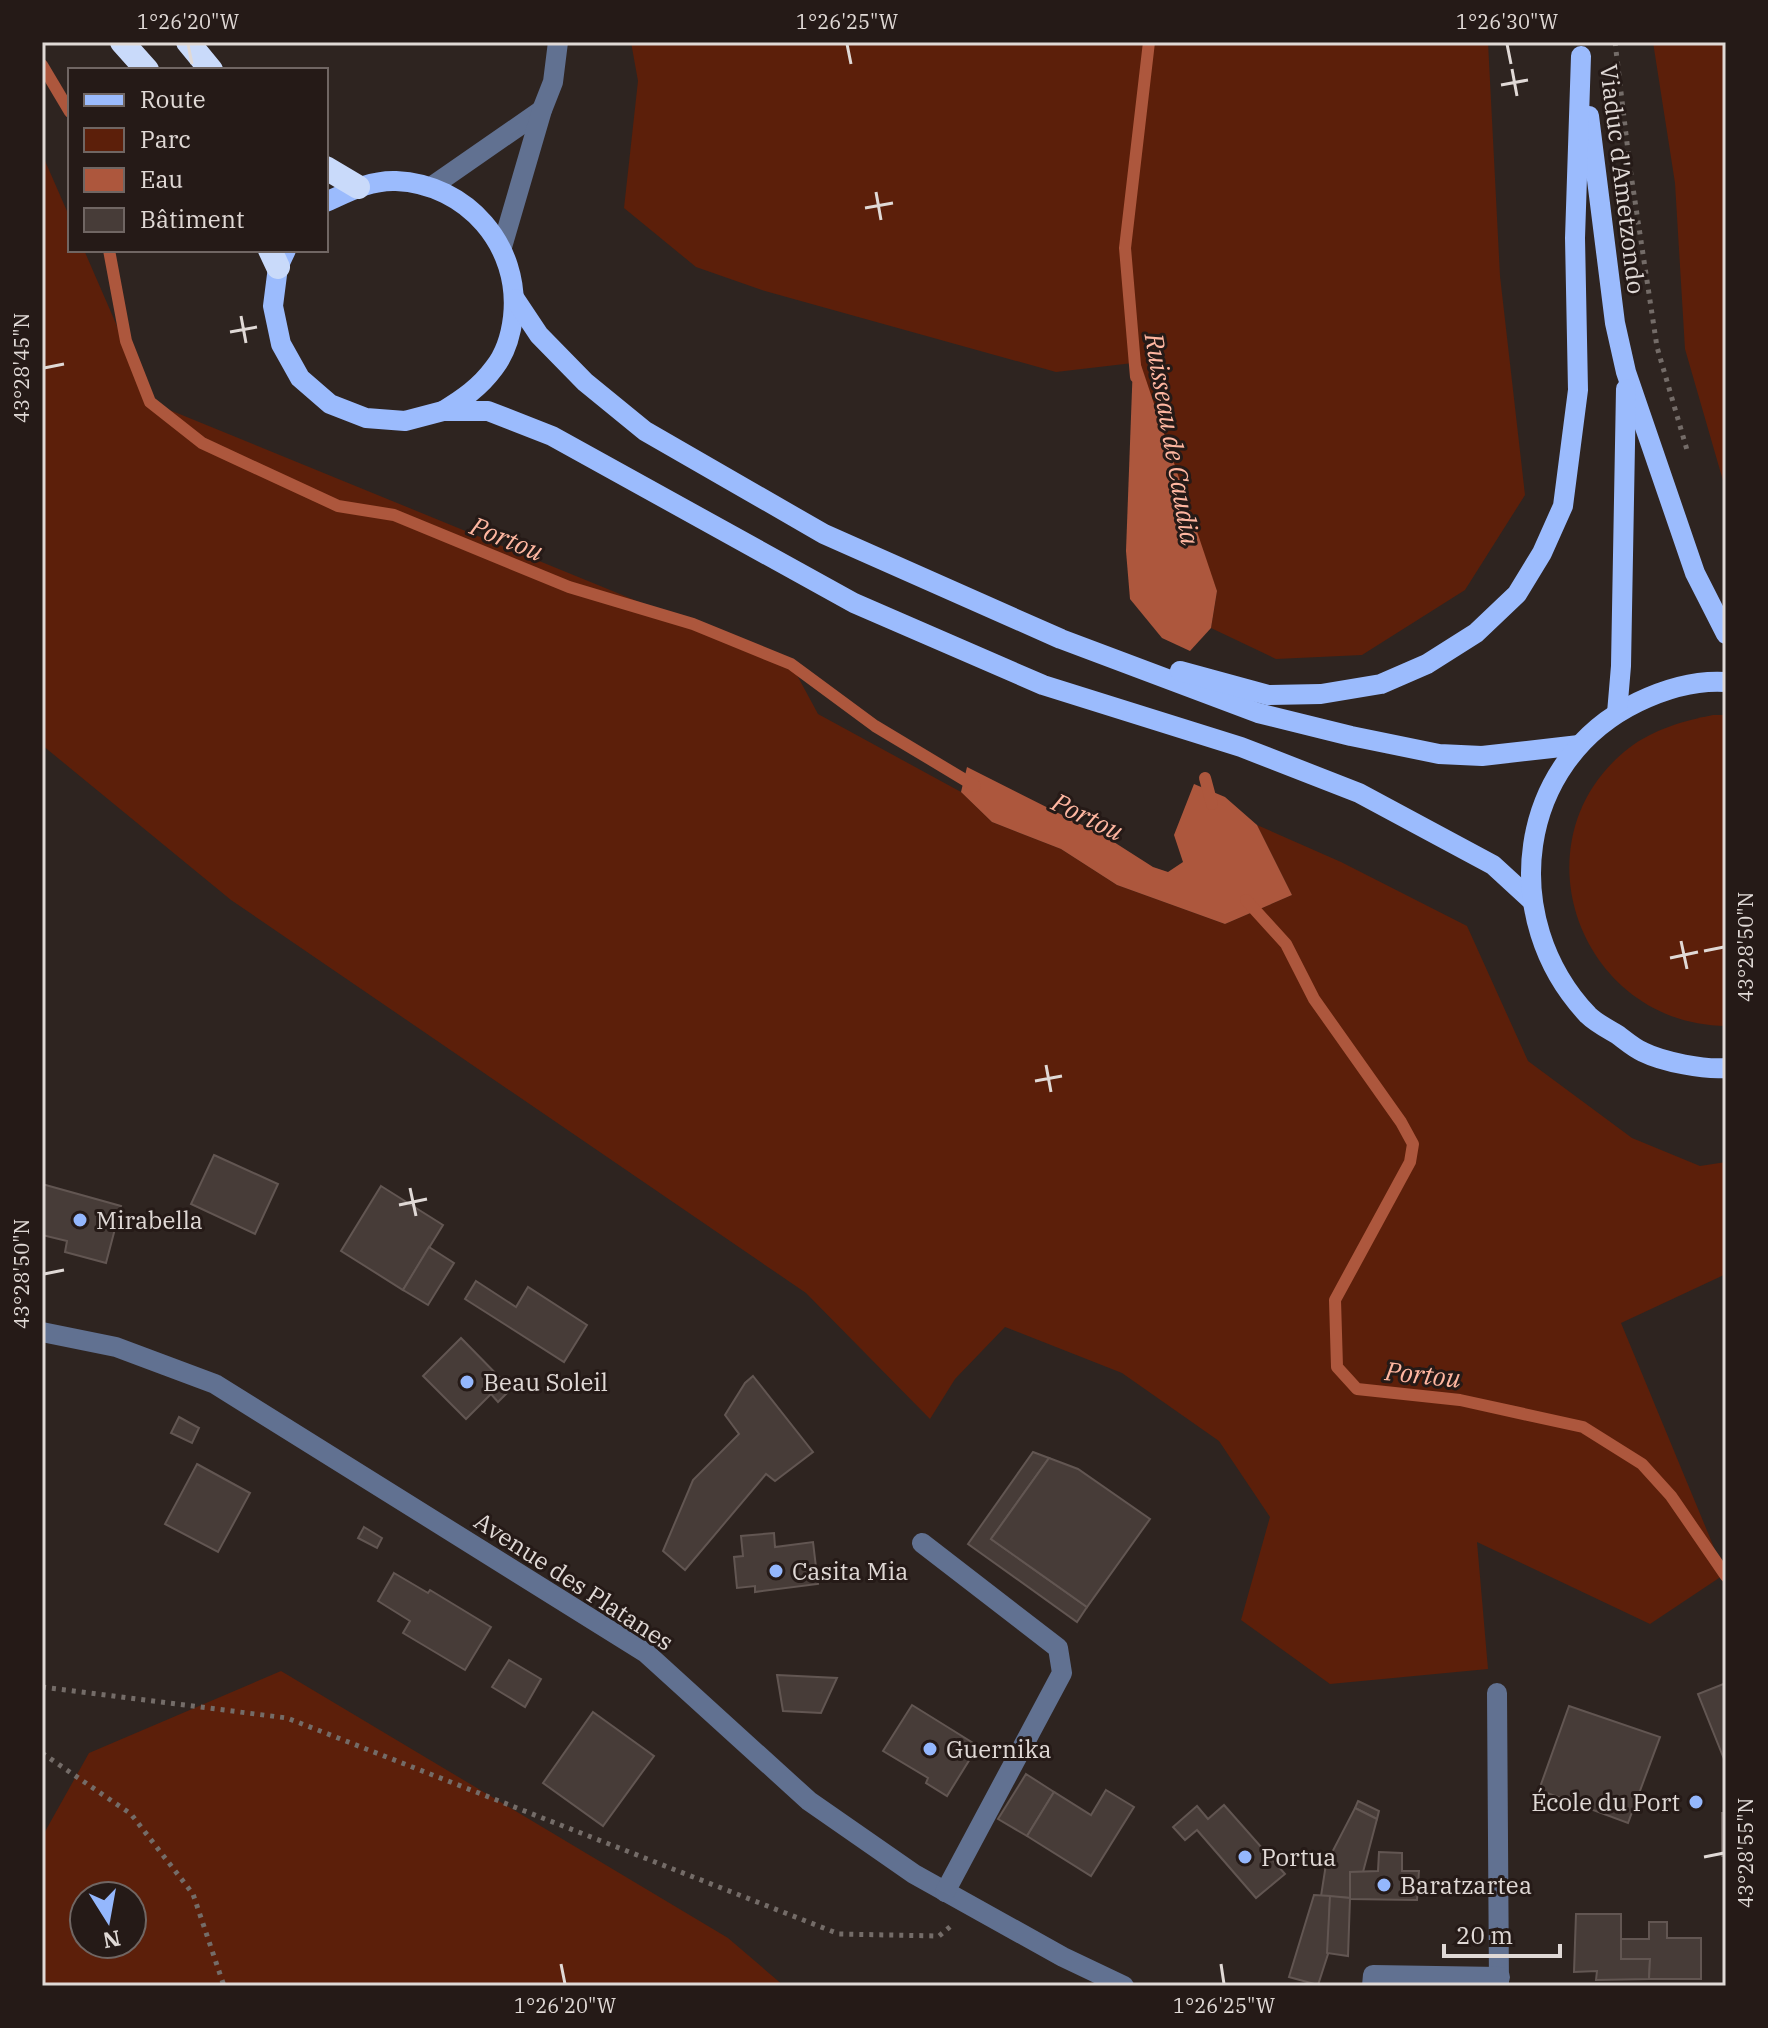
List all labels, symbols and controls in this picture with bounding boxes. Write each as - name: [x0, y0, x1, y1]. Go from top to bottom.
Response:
- text: 1°26'20"W: [137, 8, 239, 35]
- text: 1°26'25"W: [796, 8, 898, 35]
- text: 1°26'30"W: [1456, 8, 1558, 35]
- street label: Viaduc d'Ametzondo: [1593, 62, 1653, 296]
- legend: [68, 68, 328, 252]
- text: Route: [140, 83, 206, 115]
- text: Parc: [140, 123, 191, 155]
- text: Eau: [140, 163, 183, 195]
- text: Bâtiment: [140, 203, 245, 235]
- text: 43°28'45"N: [8, 313, 35, 423]
- water label: Ruisseau de Caudia: [1137, 329, 1208, 548]
- water label: Portou: [465, 508, 549, 568]
- water label: Portou: [1046, 784, 1130, 848]
- text: 43°28'50"N: [1732, 892, 1759, 1002]
- place label: Mirabella: [96, 1204, 203, 1236]
- marker: Mirabella: [71, 1211, 89, 1229]
- text: 43°28'50"N: [8, 1219, 35, 1329]
- water label: Portou: [1383, 1353, 1463, 1395]
- place label: Beau Soleil: [483, 1366, 608, 1398]
- marker: Beau Soleil: [458, 1373, 476, 1391]
- street label: Avenue des Platanes: [468, 1505, 680, 1657]
- place label: Casita Mia: [792, 1555, 908, 1587]
- marker: Casita Mia: [767, 1562, 785, 1580]
- place label: Guernika: [946, 1733, 1052, 1765]
- marker: Guernika: [921, 1740, 939, 1758]
- place label: École du Port: [1531, 1786, 1680, 1818]
- marker: École du Port: [1687, 1793, 1705, 1811]
- text: 43°28'55"N: [1732, 1798, 1759, 1908]
- place label: Portua: [1261, 1841, 1336, 1873]
- marker: Portua: [1236, 1848, 1254, 1866]
- place label: Baratzartea: [1400, 1869, 1532, 1901]
- marker: Baratzartea: [1375, 1876, 1393, 1894]
- north arrow: [68, 1880, 148, 1960]
- scale bar: [1444, 1908, 1560, 1958]
- text: 20 m: [1456, 1919, 1513, 1951]
- text: N: [101, 1924, 123, 1956]
- text: 1°26'20"W: [514, 1992, 616, 2019]
- text: 1°26'25"W: [1173, 1992, 1275, 2019]

